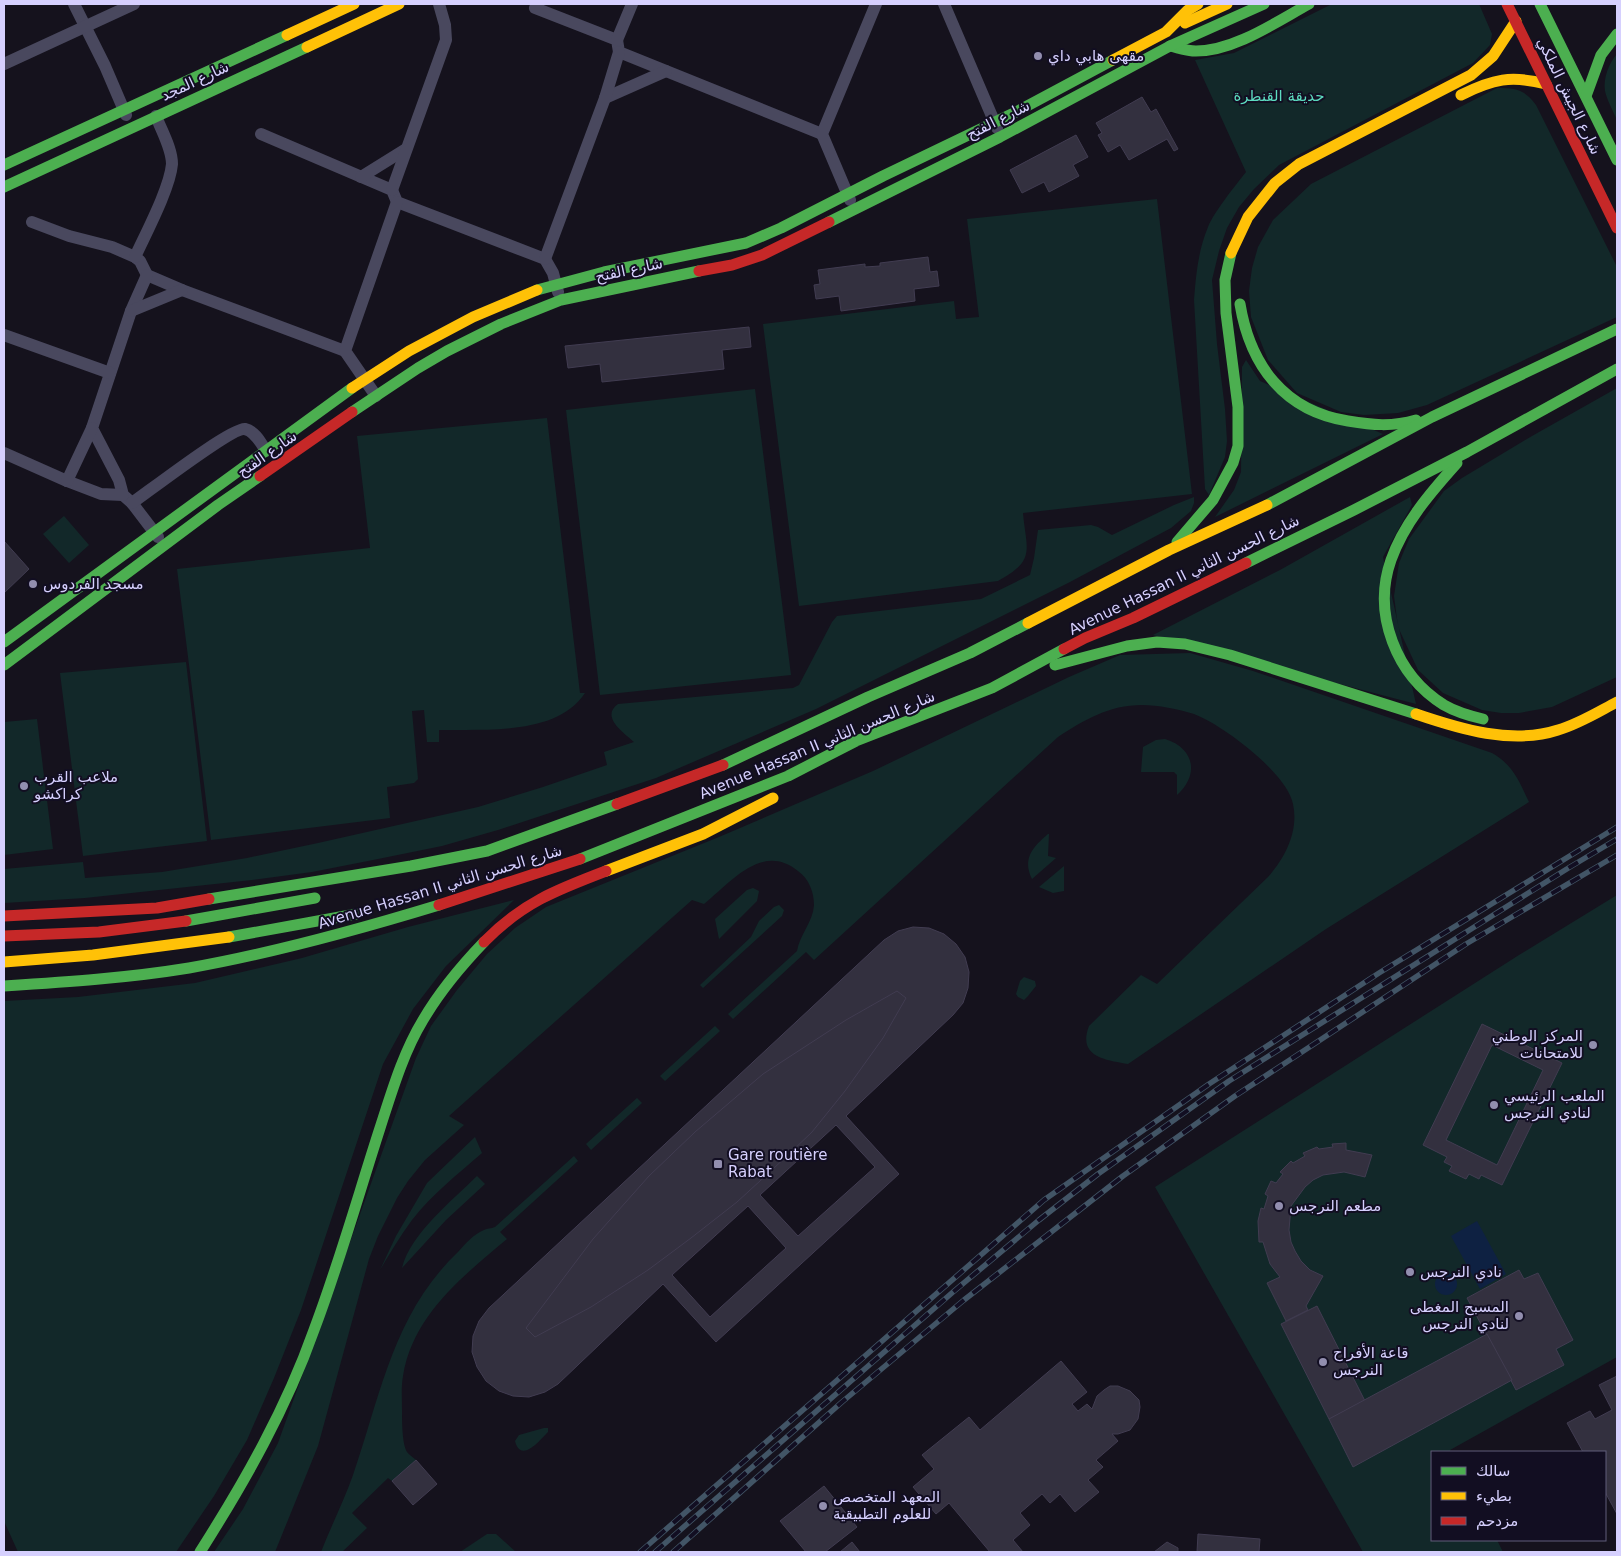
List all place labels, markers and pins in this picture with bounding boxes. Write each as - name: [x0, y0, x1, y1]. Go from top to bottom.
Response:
- place label: مقهى هابي داي: [1048, 47, 1144, 66]
- marker: مقهى هابي داي: [1032, 50, 1044, 62]
- place label: مسجد الفردوس: [43, 575, 144, 593]
- marker: مسجد الفردوس: [27, 578, 39, 590]
- place label: ملاعب القرب كراكشو: [33, 768, 118, 803]
- marker: ملاعب القرب كراكشو: [18, 780, 30, 792]
- place label: المركز الوطني للامتحانات: [1492, 1027, 1583, 1062]
- marker: المركز الوطني للامتحانات: [1587, 1039, 1599, 1051]
- place label: الملعب الرئيسي لنادي النرجس: [1504, 1087, 1605, 1123]
- marker: الملعب الرئيسي لنادي النرجس: [1488, 1099, 1500, 1111]
- place label: Gare routière Rabat: [728, 1146, 828, 1181]
- marker: Gare routière Rabat: [712, 1158, 724, 1170]
- place label: مطعم النرجس: [1289, 1197, 1381, 1215]
- marker: مطعم النرجس: [1273, 1200, 1285, 1212]
- place label: نادي النرجس: [1420, 1263, 1502, 1282]
- marker: نادي النرجس: [1404, 1266, 1416, 1278]
- place label: المسبح المغطى لنادي النرجس: [1410, 1298, 1509, 1334]
- marker: المسبح المغطى لنادي النرجس: [1513, 1310, 1525, 1322]
- place label: قاعة الأفراح النرجس: [1333, 1343, 1409, 1379]
- marker: قاعة الأفراح النرجس: [1317, 1356, 1329, 1368]
- place label: المعهد المتخصص للعلوم التطبيقية: [833, 1488, 940, 1523]
- marker: المعهد المتخصص للعلوم التطبيقية: [817, 1500, 829, 1512]

